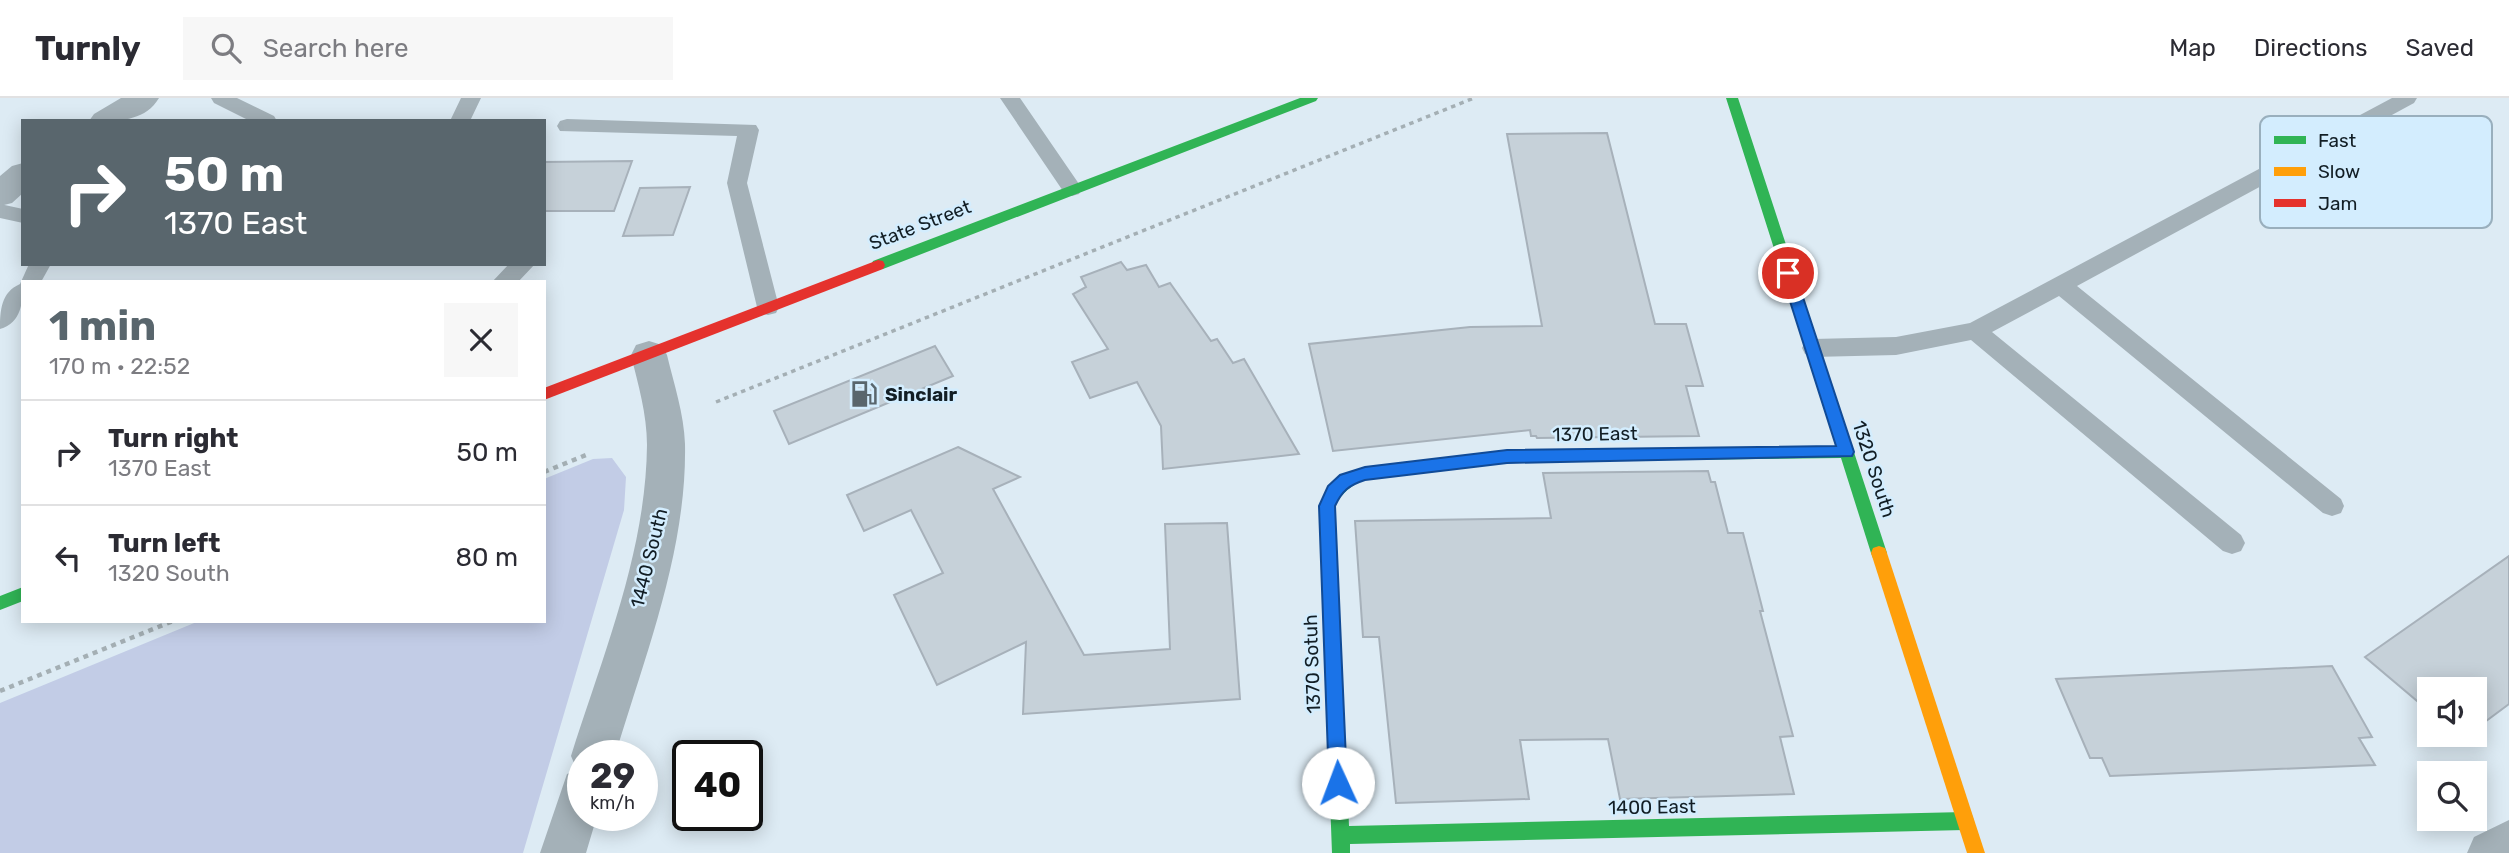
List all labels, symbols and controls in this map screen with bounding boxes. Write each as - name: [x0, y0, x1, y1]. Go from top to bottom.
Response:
- search box: [183, 17, 673, 80]
- text: Turnly: [35, 29, 141, 68]
- icon: search: [207, 29, 245, 67]
- text: Search here: [263, 33, 409, 64]
- text: Map: [2169, 34, 2216, 62]
- text: Directions: [2254, 34, 2367, 62]
- text: Saved: [2405, 34, 2474, 62]
- legend: [2260, 116, 2492, 228]
- text: Fast: [2318, 129, 2357, 152]
- text: 50 m: [164, 145, 284, 203]
- icon: right: [49, 147, 140, 238]
- text: Slow: [2318, 160, 2360, 183]
- text: Jam: [2318, 192, 2357, 215]
- street label: State Street: [866, 195, 975, 255]
- text: 1370 East: [164, 204, 307, 242]
- pin: [1758, 243, 1818, 303]
- icon: arrive: [1769, 254, 1807, 292]
- text: 1 min: [49, 301, 156, 351]
- button: close: [444, 303, 518, 377]
- text: 170 m · 22:52: [49, 352, 190, 380]
- fuel station icon: Sinclair: [849, 379, 879, 409]
- place label: Sinclair: [885, 383, 958, 406]
- street label: 1320 South: [1848, 418, 1900, 520]
- street label: 1370 East: [1552, 422, 1638, 446]
- text: Turn right: [108, 423, 238, 454]
- icon: right: [49, 434, 87, 472]
- text: 50 m: [457, 437, 518, 468]
- text: 1370 East: [108, 454, 211, 482]
- street label: 1440 South: [626, 506, 672, 610]
- text: Turn left: [108, 528, 220, 559]
- icon: left: [49, 539, 87, 577]
- text: 80 m: [455, 542, 518, 573]
- text: 1320 South: [108, 559, 230, 587]
- street label: 1370 Sotuh: [1299, 614, 1325, 714]
- map controls: [2417, 677, 2487, 831]
- button: sound: [2417, 677, 2487, 747]
- speed limit sign: 40: [672, 740, 763, 831]
- position arrow: [1301, 746, 1375, 820]
- text: 29: [590, 755, 635, 797]
- button: search: [2417, 761, 2487, 831]
- text: km/h: [590, 792, 635, 814]
- street label: 1400 East: [1608, 795, 1697, 819]

